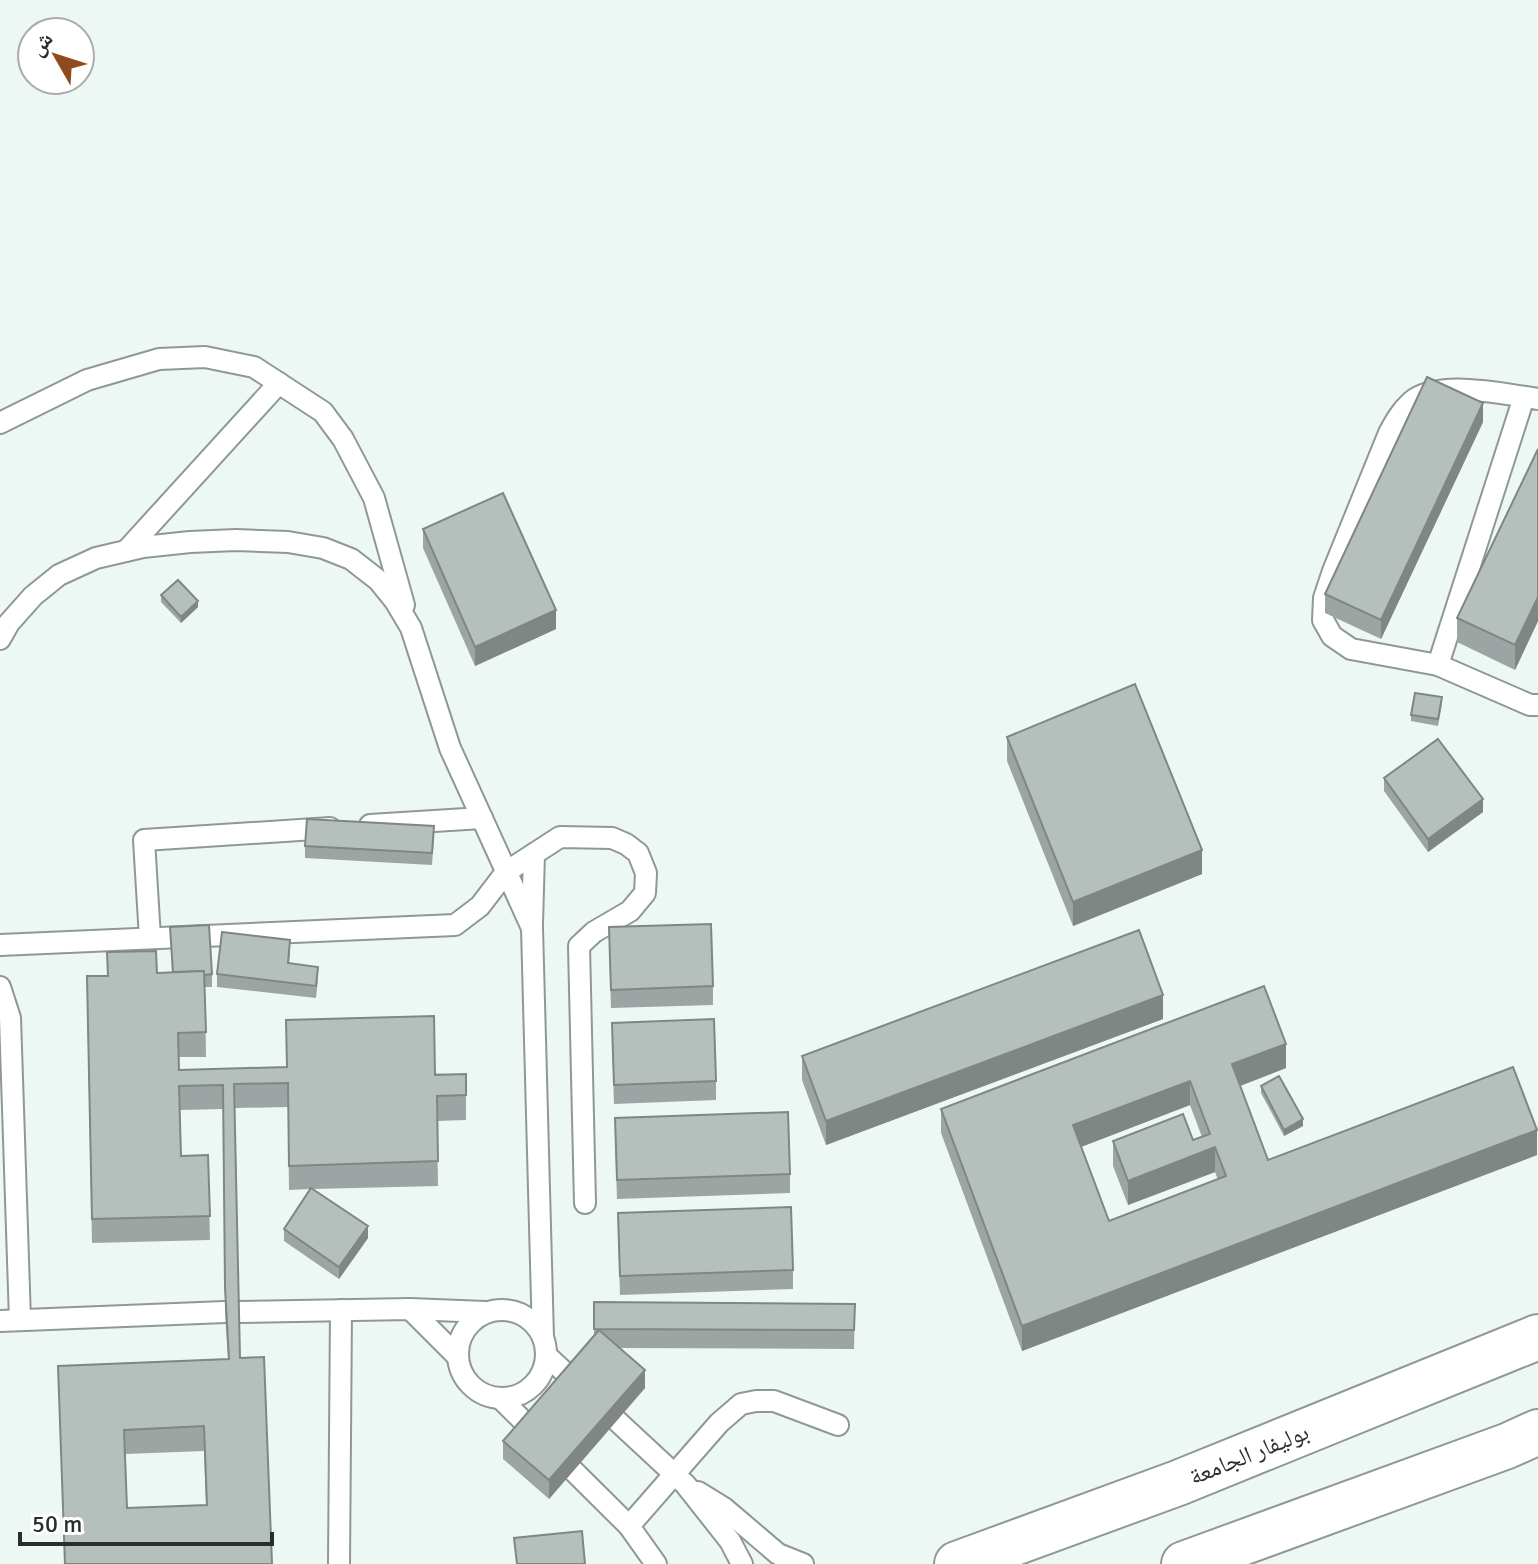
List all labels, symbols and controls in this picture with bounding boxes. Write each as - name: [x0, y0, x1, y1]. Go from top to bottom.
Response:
- north arrow: [16, 16, 96, 96]
- text: ش: [23, 26, 59, 61]
- street label: بوليفار الجامعة: [1185, 1416, 1313, 1492]
- scale bar: [20, 1496, 272, 1546]
- text: 50 m: [32, 1509, 82, 1539]

